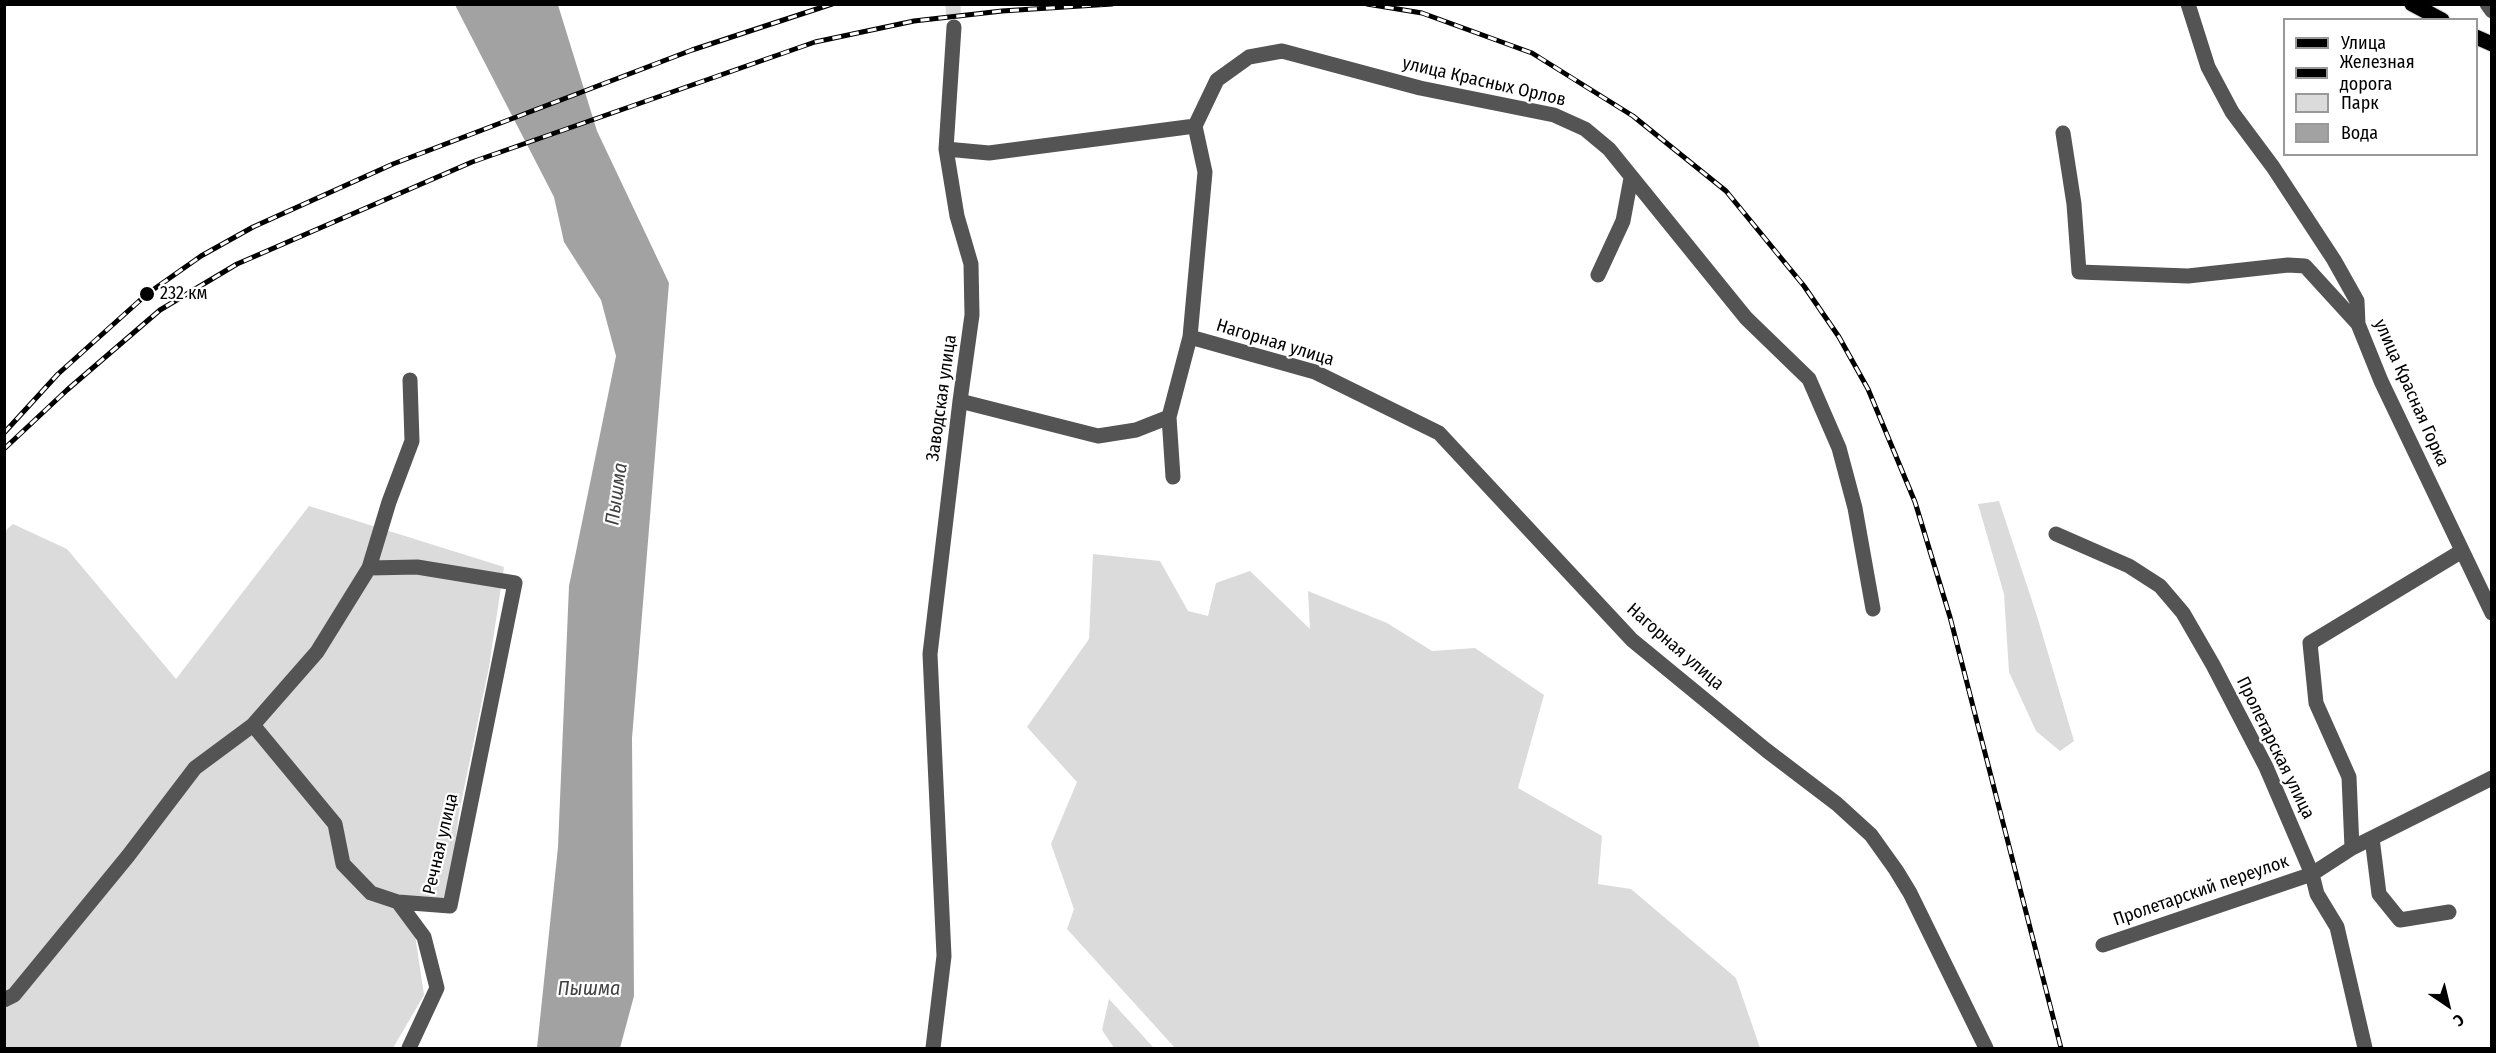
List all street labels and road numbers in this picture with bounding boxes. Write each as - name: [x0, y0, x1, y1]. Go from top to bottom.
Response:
- street label: улица Красных Орлов: [1400, 53, 1568, 111]
- street label: Нагорная улица: [1214, 315, 1336, 371]
- street label: улица Красная Горка: [2369, 316, 2453, 470]
- street label: Заводская улица: [922, 333, 962, 463]
- street label: Нагорная улица: [1622, 599, 1728, 695]
- street label: Пролетарская улица: [2231, 673, 2319, 823]
- street label: Речная улица: [419, 791, 463, 897]
- street label: Пролетарский переулок: [2110, 851, 2292, 931]

